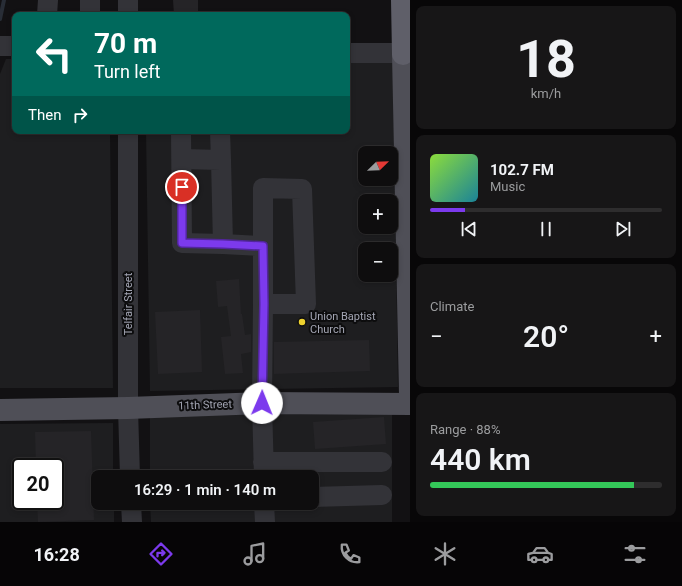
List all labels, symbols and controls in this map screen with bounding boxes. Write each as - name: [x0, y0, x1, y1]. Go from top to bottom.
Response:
- text: 70 m: [94, 27, 157, 60]
- icon: left: [28, 28, 80, 80]
- text: 18: [516, 29, 576, 90]
- text: Turn left: [94, 61, 160, 82]
- text: km/h: [531, 86, 561, 101]
- icon: right: [69, 104, 91, 126]
- text: Then: [28, 106, 61, 124]
- north arrow: [358, 146, 398, 186]
- map controls: [358, 146, 398, 282]
- text: 102.7 FM: [490, 161, 554, 179]
- pin: [165, 170, 199, 204]
- icon: arrive: [171, 176, 193, 198]
- text: Music: [490, 179, 525, 194]
- button: +: [358, 194, 398, 234]
- icon: previous: [458, 218, 480, 240]
- icon: pause: [535, 218, 557, 240]
- icon: next: [612, 218, 634, 240]
- button: −: [358, 242, 398, 282]
- street label: Telfair Street: [122, 272, 135, 335]
- text: Climate: [430, 299, 474, 314]
- place label: Union Baptist Church: [310, 310, 376, 336]
- marker: Union Baptist Church: [297, 317, 307, 327]
- text: 20°: [523, 319, 569, 354]
- text: −: [430, 324, 443, 349]
- text: +: [650, 324, 662, 349]
- position arrow: [241, 382, 283, 424]
- street label: 11th Street: [178, 398, 232, 412]
- text: Range · 88%: [430, 422, 500, 437]
- text: 440 km: [430, 442, 531, 477]
- speed limit sign: 20: [12, 458, 64, 510]
- text: 16:29 · 1 min · 140 m: [134, 481, 276, 499]
- icon: directions: [147, 540, 175, 568]
- icon: music: [241, 540, 269, 568]
- icon: phone: [336, 540, 364, 568]
- icon: climate: [431, 540, 459, 568]
- icon: car: [526, 540, 554, 568]
- icon: filters: [621, 540, 649, 568]
- text: 16:28: [33, 544, 80, 565]

